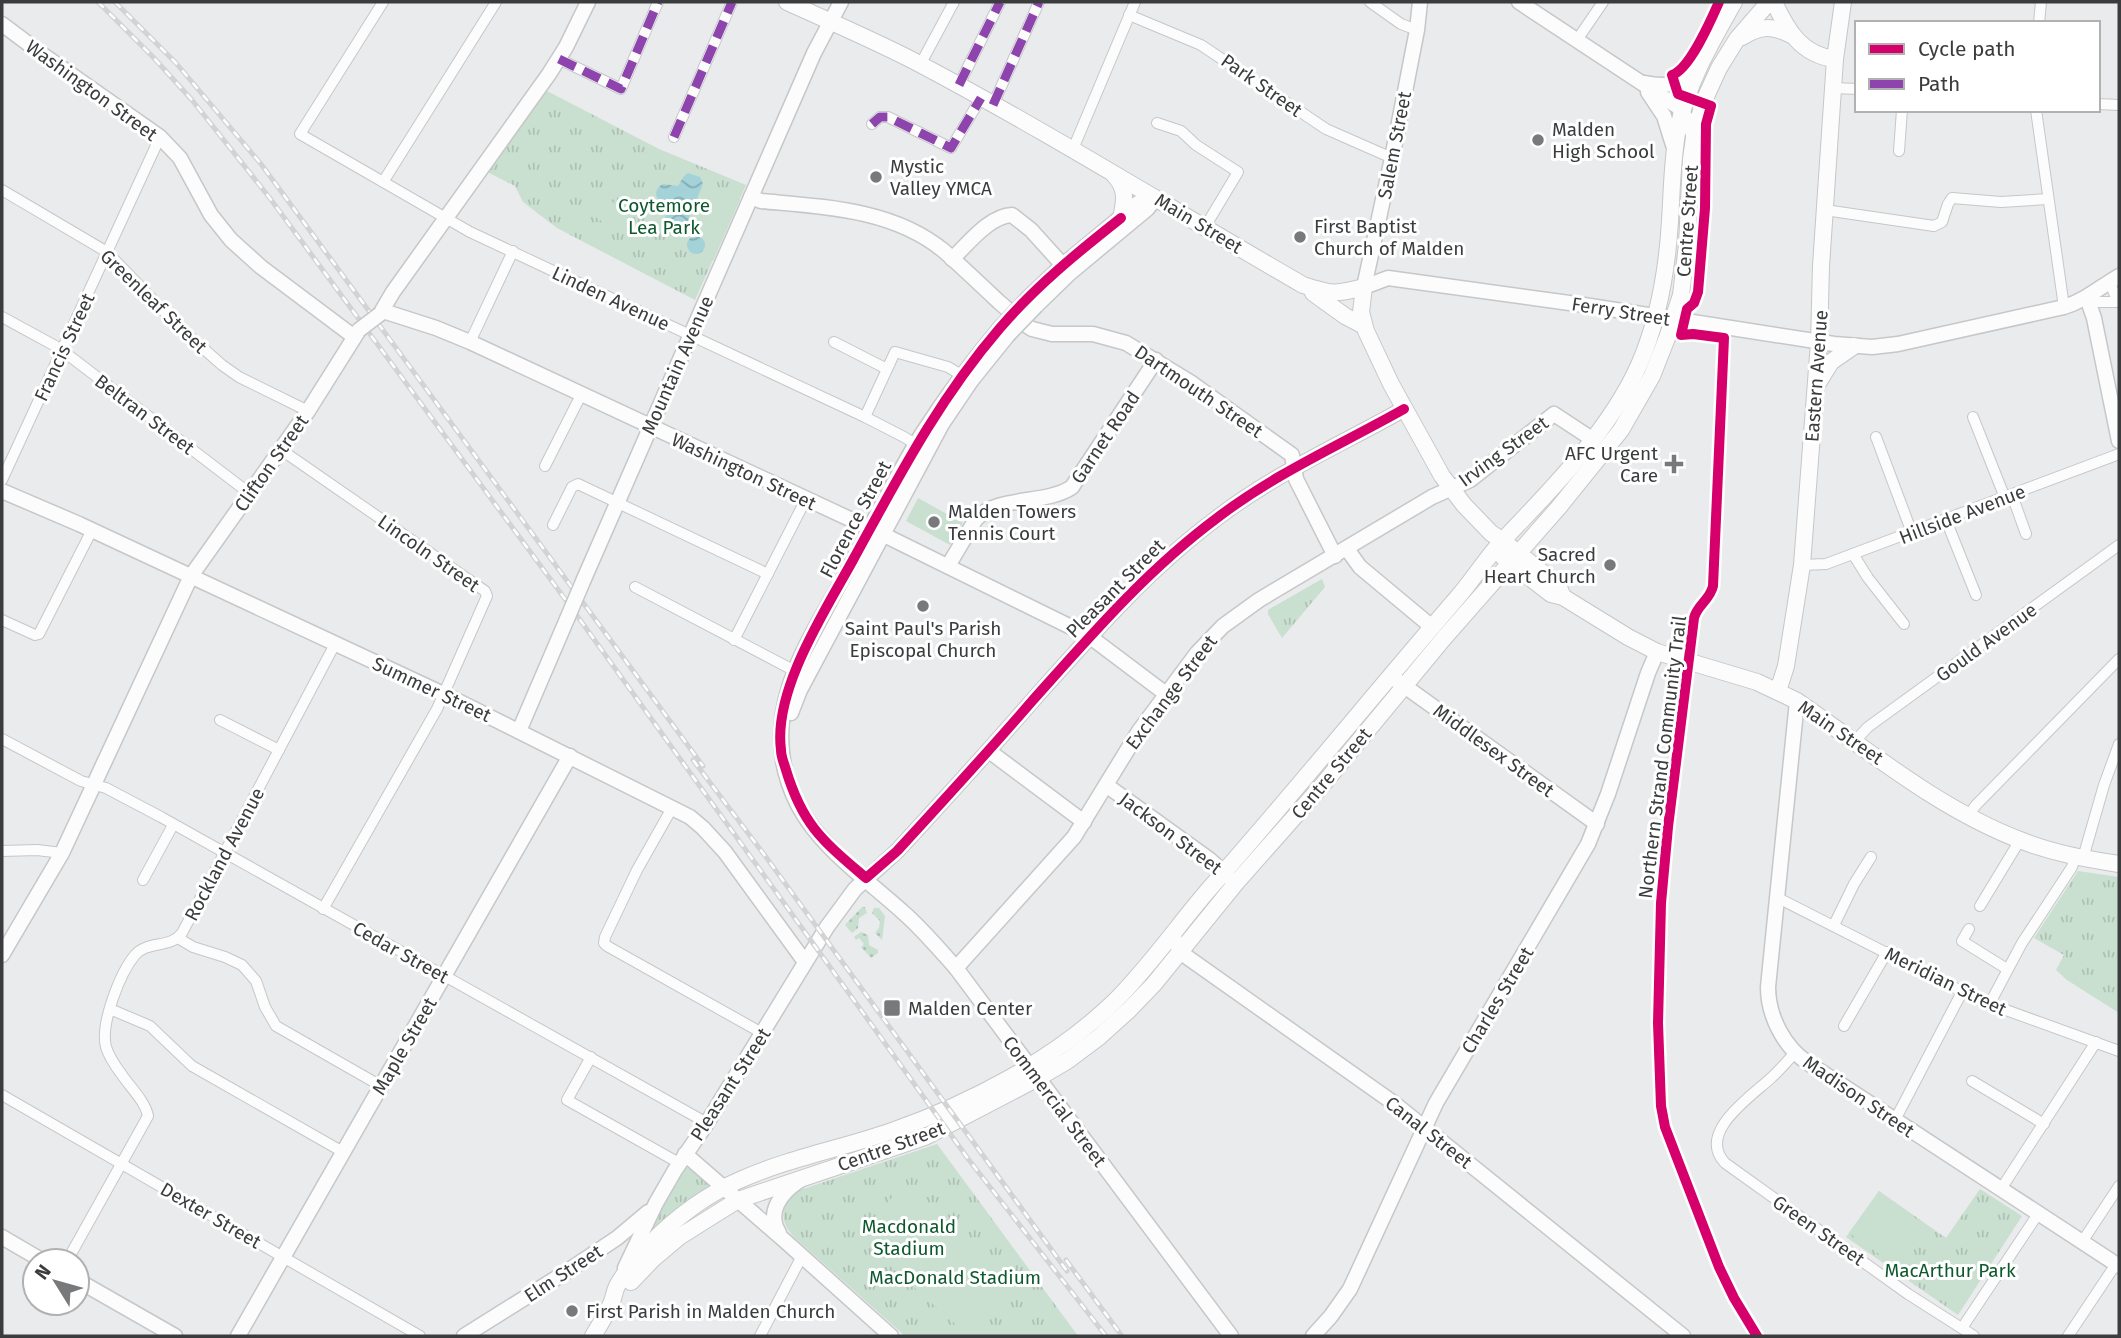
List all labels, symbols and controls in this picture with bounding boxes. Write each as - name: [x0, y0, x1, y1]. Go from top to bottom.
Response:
- legend: [1855, 21, 2100, 112]
- street label: Washington Street: [21, 35, 162, 146]
- text: Cycle path: [1918, 36, 2016, 62]
- street label: Park Street: [1217, 49, 1307, 122]
- text: Path: [1918, 71, 1960, 97]
- street label: Salem Street: [1373, 89, 1416, 201]
- place label: Malden High School: [1552, 118, 1655, 163]
- marker: Malden High School: [1530, 132, 1546, 148]
- place label: Mystic Valley YMCA: [890, 155, 992, 200]
- street label: Centre Street: [1672, 164, 1703, 278]
- marker: Mystic Valley YMCA: [868, 169, 884, 185]
- street label: Main Street: [1151, 188, 1247, 259]
- park label: Coytemore Lea Park: [618, 194, 710, 239]
- place label: First Baptist Church of Malden: [1314, 215, 1464, 260]
- marker: First Baptist Church of Malden: [1292, 229, 1308, 245]
- street label: Greenleaf Street: [95, 245, 212, 358]
- street label: Linden Avenue: [548, 261, 673, 336]
- street label: Francis Street: [29, 289, 100, 405]
- street label: Mountain Avenue: [636, 292, 718, 438]
- street label: Ferry Street: [1570, 292, 1672, 331]
- street label: Eastern Avenue: [1800, 309, 1833, 443]
- street label: Dartmouth Street: [1130, 340, 1267, 443]
- street label: Beltran Street: [90, 369, 199, 459]
- street label: Garnet Road: [1066, 387, 1145, 488]
- street label: Clifton Street: [230, 410, 313, 516]
- street label: Irving Street: [1454, 411, 1553, 492]
- street label: Washington Street: [668, 428, 820, 515]
- place label: AFC Urgent Care: [1565, 442, 1658, 487]
- marker: AFC Urgent Care: [1664, 454, 1684, 474]
- street label: Florence Street: [815, 457, 896, 582]
- street label: Hillside Avenue: [1896, 480, 2029, 549]
- place label: Malden Towers Tennis Court: [948, 500, 1076, 545]
- street label: Lincoln Street: [373, 510, 484, 597]
- marker: Malden Towers Tennis Court: [926, 514, 942, 530]
- street label: Pleasant Street: [1061, 534, 1170, 643]
- place label: Sacred Heart Church: [1484, 543, 1596, 588]
- marker: Sacred Heart Church: [1602, 557, 1618, 573]
- marker: Saint Paul's Parish Episcopal Church: [915, 598, 931, 614]
- street label: Gould Avenue: [1931, 598, 2041, 687]
- street label: Northern Strand Community Trail: [1634, 614, 1691, 900]
- place label: Saint Paul's Parish Episcopal Church: [845, 617, 1001, 662]
- street label: Exchange Street: [1121, 630, 1222, 754]
- street label: Summer Street: [369, 652, 495, 727]
- street label: Main Street: [1794, 695, 1888, 769]
- street label: Middlesex Street: [1429, 699, 1559, 802]
- street label: Centre Street: [1286, 723, 1376, 824]
- street label: Rockland Avenue: [180, 784, 269, 925]
- street label: Jackson Street: [1115, 787, 1227, 880]
- street label: Cedar Street: [349, 917, 453, 988]
- street label: Meridian Street: [1881, 942, 2011, 1021]
- street label: Charles Street: [1457, 943, 1538, 1058]
- street label: Maple Street: [367, 993, 442, 1099]
- place label: Malden Center: [908, 997, 1033, 1020]
- marker: Malden Center: [882, 998, 902, 1018]
- street label: Pleasant Street: [685, 1023, 776, 1145]
- street label: Commercial Street: [998, 1031, 1111, 1171]
- street label: Madison Street: [1799, 1051, 1919, 1142]
- street label: Canal Street: [1381, 1091, 1477, 1174]
- street label: Centre Street: [834, 1116, 948, 1176]
- street label: Dexter Street: [156, 1177, 265, 1254]
- street label: Green Street: [1768, 1190, 1869, 1271]
- park label: Macdonald Stadium: [862, 1215, 956, 1260]
- street label: Elm Street: [520, 1240, 607, 1307]
- north arrow: [21, 1247, 91, 1317]
- park label: MacArthur Park: [1884, 1259, 2016, 1282]
- text: N: [30, 1260, 56, 1284]
- park label: MacDonald Stadium: [869, 1266, 1041, 1289]
- place label: First Parish in Malden Church: [586, 1300, 835, 1323]
- marker: First Parish in Malden Church: [564, 1303, 580, 1319]

